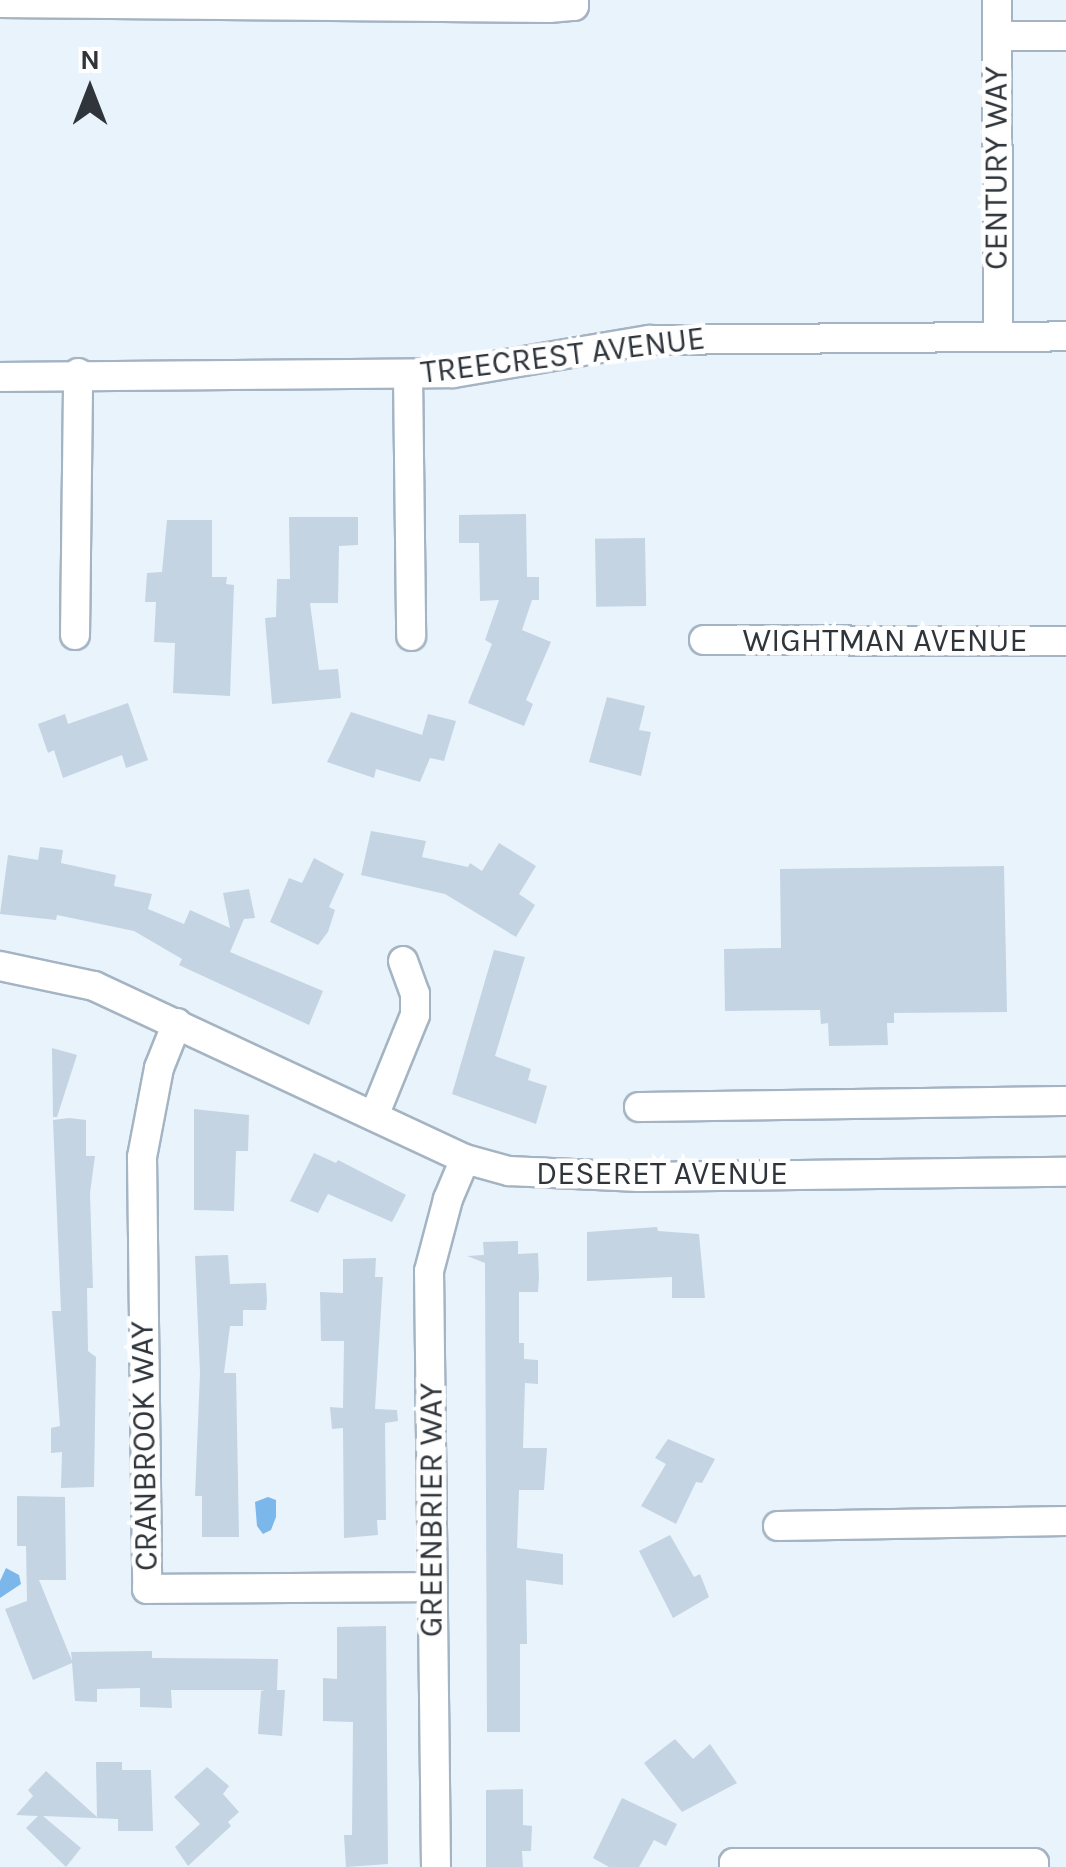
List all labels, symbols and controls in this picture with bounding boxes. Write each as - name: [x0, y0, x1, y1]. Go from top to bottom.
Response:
- north arrow: [40, 40, 140, 140]
- text: N: [80, 43, 100, 76]
- street label: CENTURY WAY: [978, 66, 1016, 270]
- street label: TREECREST AVENUE: [419, 320, 707, 392]
- street label: WIGHTMAN AVENUE: [743, 622, 1027, 660]
- street label: DESERET AVENUE: [536, 1155, 788, 1193]
- street label: CRANBROOK WAY: [124, 1321, 166, 1571]
- street label: GREENBRIER WAY: [413, 1383, 451, 1637]

